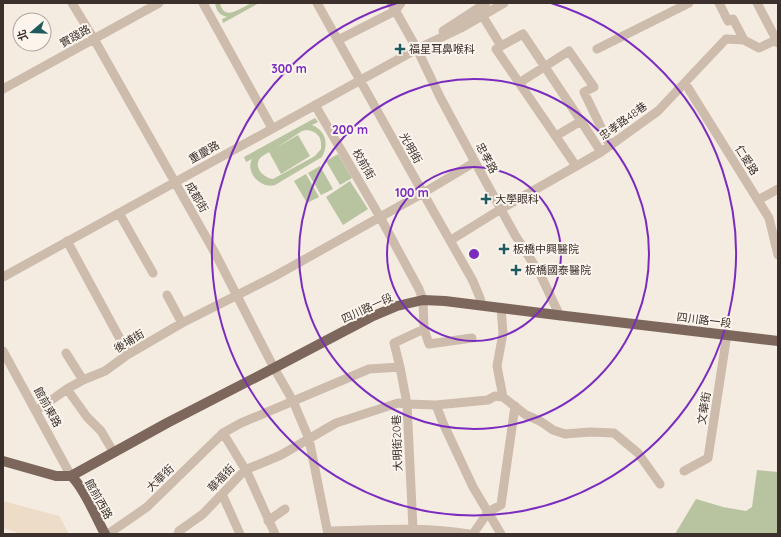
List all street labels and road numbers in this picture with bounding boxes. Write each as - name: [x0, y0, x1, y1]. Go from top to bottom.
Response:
- street label: 實踐路: [57, 22, 93, 50]
- street label: 忠孝路48巷: [596, 99, 650, 143]
- street label: 光明街: [397, 130, 425, 166]
- street label: 重慶路: [186, 138, 222, 166]
- street label: 忠孝路: [473, 140, 501, 176]
- street label: 仁愛路: [732, 142, 762, 178]
- street label: 校前街: [350, 146, 378, 182]
- street label: 成都街: [183, 179, 211, 215]
- street label: 四川路一段: [339, 290, 395, 326]
- street label: 四川路一段: [676, 310, 732, 330]
- street label: 後埔街: [111, 327, 147, 355]
- street label: 館前東路: [31, 384, 65, 430]
- street label: 文華街: [695, 391, 713, 425]
- street label: 大明街20巷: [389, 414, 405, 472]
- street label: 華福街: [205, 461, 237, 495]
- street label: 大華街: [143, 462, 177, 494]
- street label: 館前西路: [82, 476, 116, 522]

